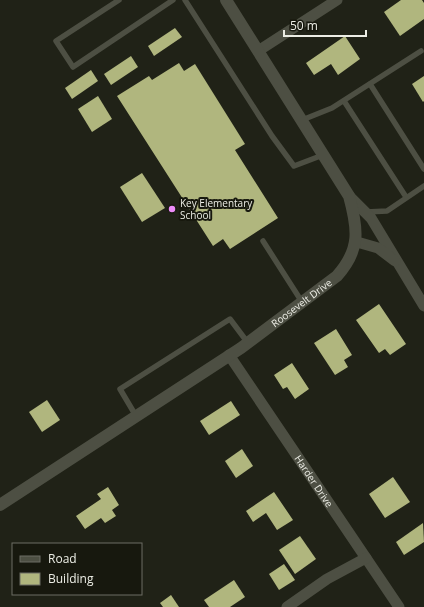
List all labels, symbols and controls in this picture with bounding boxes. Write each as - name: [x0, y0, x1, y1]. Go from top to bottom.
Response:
- scale bar: [284, 12, 366, 38]
- text: 50 m: [290, 17, 318, 34]
- place label: Key Elementary School: [180, 196, 253, 222]
- marker: Key Elementary School: [167, 204, 177, 214]
- street label: Roosevelt Drive: [268, 275, 335, 330]
- street label: Harder Drive: [291, 452, 337, 510]
- legend: [12, 543, 142, 595]
- text: Road: [48, 550, 77, 567]
- text: Building: [48, 570, 94, 587]

